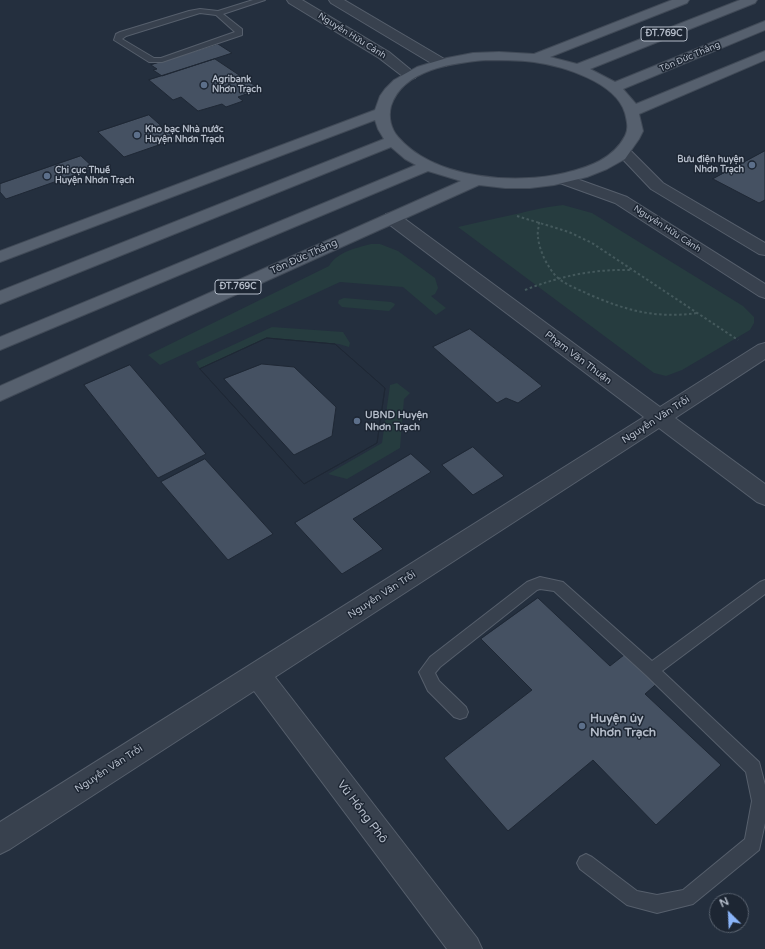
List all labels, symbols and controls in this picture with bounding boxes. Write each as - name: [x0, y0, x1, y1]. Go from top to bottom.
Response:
- street label: Nguyễn Hữu Cảnh: [316, 11, 388, 61]
- road number: ĐT.769C: [641, 27, 687, 41]
- street label: Tôn Đức Thắng: [658, 39, 722, 75]
- place label: Agribank Nhơn Trạch: [212, 75, 262, 96]
- marker: Agribank Nhơn Trạch: [199, 80, 209, 90]
- place label: Kho bạc Nhà nước Huyện Nhơn Trạch: [145, 125, 224, 146]
- marker: Kho bạc Nhà nước Huyện Nhơn Trạch: [132, 130, 142, 140]
- place label: Bưu điện huyện Nhơn Trạch: [677, 155, 744, 176]
- marker: Bưu điện huyện Nhơn Trạch: [747, 160, 757, 170]
- place label: Chi cục Thuế Huyện Nhơn Trạch: [55, 166, 134, 187]
- marker: Chi cục Thuế Huyện Nhơn Trạch: [42, 171, 52, 181]
- street label: Nguyễn Hữu Cảnh: [631, 203, 703, 255]
- street label: Tôn Đức Thắng: [269, 237, 339, 277]
- road number: ĐT.769C: [215, 280, 261, 294]
- street label: Phạm Văn Thuận: [542, 329, 614, 387]
- street label: Nguyễn Văn Trỗi: [620, 394, 692, 446]
- place label: UBND Huyện Nhơn Trạch: [365, 409, 428, 432]
- marker: UBND Huyện Nhơn Trạch: [352, 416, 362, 426]
- street label: Nguyễn Văn Trỗi: [346, 569, 418, 621]
- place label: Huyện ủy Nhơn Trạch: [590, 712, 656, 740]
- marker: Huyện ủy Nhơn Trạch: [577, 721, 587, 731]
- street label: Nguyễn Văn Trỗi: [73, 743, 145, 795]
- street label: Vũ Hồng Phô: [334, 778, 390, 846]
- north arrow: [709, 893, 749, 933]
- text: N: [718, 895, 731, 910]

